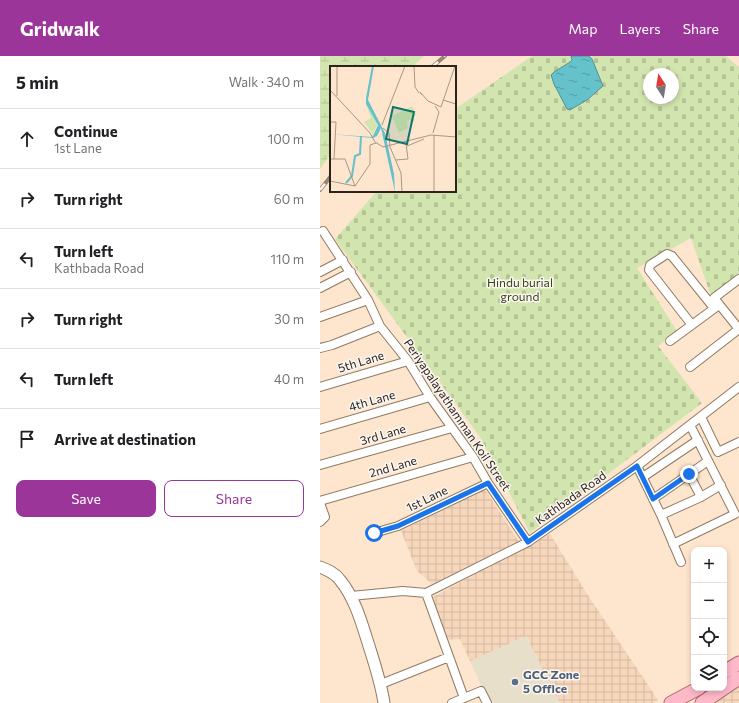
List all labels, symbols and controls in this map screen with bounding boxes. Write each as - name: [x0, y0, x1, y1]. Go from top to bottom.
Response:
- text: Gridwalk: [20, 17, 100, 40]
- text: Map: [569, 20, 597, 37]
- text: Layers: [619, 20, 661, 37]
- text: Share: [683, 20, 719, 37]
- inset map: [330, 66, 456, 192]
- north arrow: [643, 68, 679, 104]
- text: 5 min: [16, 72, 59, 93]
- text: Walk · 340 m: [229, 74, 304, 90]
- text: Continue: [54, 122, 118, 140]
- icon: ahead: [16, 128, 38, 150]
- text: 100 m: [268, 131, 304, 147]
- text: 1st Lane: [54, 140, 102, 156]
- icon: right: [16, 188, 38, 210]
- text: Turn right: [54, 190, 123, 208]
- text: 60 m: [274, 191, 304, 207]
- text: Turn left: [54, 242, 113, 260]
- icon: left: [16, 248, 38, 270]
- text: 110 m: [271, 251, 304, 267]
- text: Kathbada Road: [54, 260, 144, 276]
- park label: Hindu burial ground: [487, 275, 553, 303]
- icon: right: [16, 308, 38, 330]
- text: Turn right: [54, 310, 123, 328]
- text: 30 m: [274, 311, 304, 327]
- street label: Periyapalayathamman Koil Street: [402, 336, 514, 493]
- street label: 5th Lane: [336, 347, 385, 375]
- icon: left: [16, 368, 38, 390]
- text: Turn left: [54, 370, 113, 388]
- text: 40 m: [274, 371, 304, 387]
- street label: 4th Lane: [347, 387, 397, 413]
- street label: 3rd Lane: [358, 421, 407, 447]
- icon: arrive: [16, 428, 38, 450]
- text: Arrive at destination: [54, 430, 196, 448]
- street label: 2nd Lane: [367, 453, 418, 480]
- route end: [680, 465, 698, 483]
- street label: Kathbada Road: [532, 468, 609, 527]
- button: Save: [16, 480, 156, 517]
- button: Share: [164, 480, 304, 517]
- street label: 1st Lane: [404, 482, 449, 514]
- route start: [365, 524, 383, 542]
- map controls: [691, 547, 727, 691]
- button: +: [691, 547, 727, 583]
- button: −: [691, 583, 727, 619]
- button: locate: [691, 619, 727, 655]
- button: layers: [691, 655, 727, 691]
- place label: GCC Zone 5 Office: [523, 667, 579, 695]
- marker: GCC Zone 5 Office: [510, 677, 520, 687]

